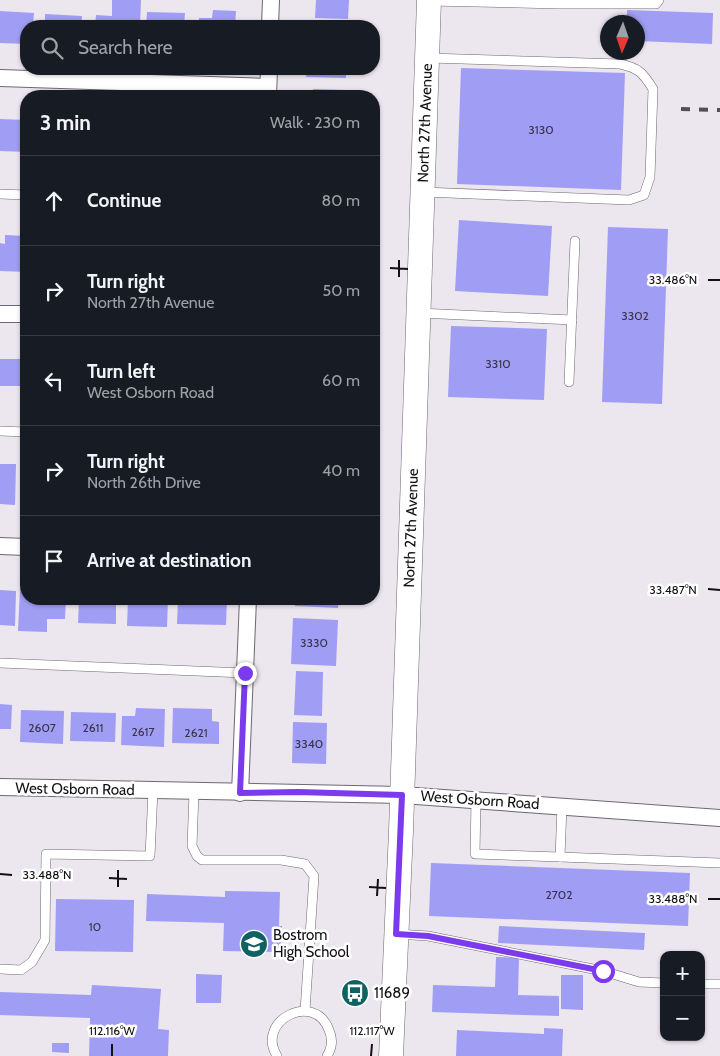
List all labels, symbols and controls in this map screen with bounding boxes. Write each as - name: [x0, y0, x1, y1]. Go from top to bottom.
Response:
- north arrow: [600, 15, 645, 60]
- search box: [20, 20, 380, 75]
- icon: search: [38, 34, 66, 62]
- text: Search here: [78, 36, 172, 59]
- street label: North 27th Avenue: [414, 63, 436, 183]
- text: 3 min: [40, 110, 91, 135]
- text: Walk · 230 m: [270, 113, 360, 132]
- house number: 3130: [528, 122, 554, 137]
- icon: ahead: [40, 187, 68, 215]
- text: Continue: [87, 189, 161, 212]
- text: 80 m: [322, 191, 360, 210]
- text: Turn right: [87, 270, 165, 293]
- text: 33.486°N: [649, 272, 697, 287]
- icon: right: [40, 277, 68, 305]
- text: 50 m: [323, 281, 360, 300]
- text: North 27th Avenue: [87, 293, 214, 312]
- house number: 3302: [621, 308, 649, 323]
- house number: 3310: [485, 356, 511, 371]
- text: Turn left: [87, 360, 155, 383]
- icon: left: [40, 367, 68, 395]
- text: 60 m: [322, 371, 360, 390]
- text: West Osborn Road: [87, 383, 214, 402]
- text: Turn right: [87, 450, 165, 473]
- icon: right: [40, 457, 68, 485]
- text: 40 m: [322, 461, 360, 480]
- street label: North 27th Avenue: [400, 468, 422, 588]
- text: North 26th Drive: [87, 473, 201, 492]
- icon: arrive: [40, 547, 68, 575]
- text: Arrive at destination: [87, 549, 251, 572]
- text: 33.487°N: [649, 582, 697, 597]
- house number: 3330: [300, 635, 328, 650]
- route end: [234, 662, 257, 685]
- house number: 2607: [28, 720, 56, 735]
- house number: 2611: [83, 720, 103, 735]
- house number: 2617: [132, 724, 154, 739]
- house number: 2621: [184, 725, 208, 740]
- house number: 3340: [295, 736, 323, 751]
- street label: West Osborn Road: [15, 779, 135, 799]
- street label: West Osborn Road: [420, 787, 540, 813]
- text: 33.488°N: [23, 867, 71, 882]
- house number: 2702: [546, 887, 572, 902]
- text: 33.488°N: [649, 891, 697, 906]
- house number: 10: [89, 919, 101, 934]
- place label: Bostrom High School: [273, 926, 350, 961]
- school or university icon: Bostrom High School: [239, 929, 269, 959]
- map controls: [660, 951, 705, 1041]
- button: +: [660, 951, 705, 996]
- route start: [592, 960, 615, 983]
- bus stop icon: 11689: [340, 978, 370, 1008]
- place label: 11689: [374, 984, 410, 1002]
- button: −: [660, 996, 705, 1041]
- text: 112.116°W: [89, 1023, 136, 1038]
- text: 112.117°W: [349, 1023, 395, 1038]

